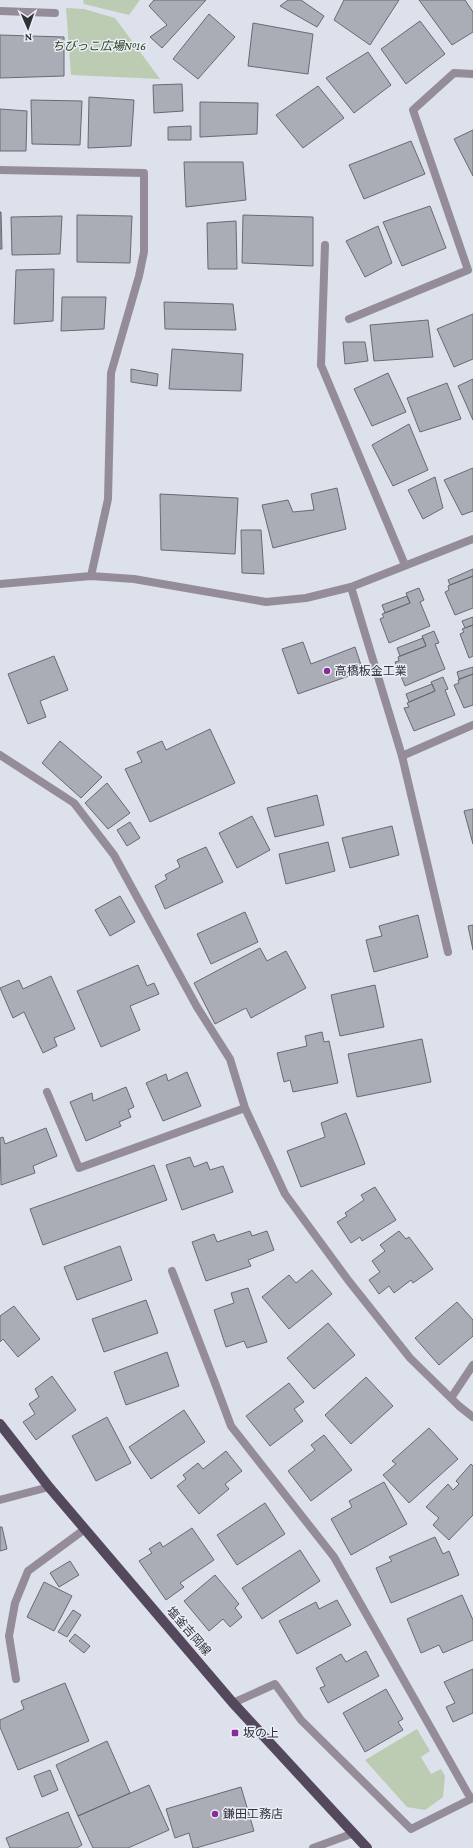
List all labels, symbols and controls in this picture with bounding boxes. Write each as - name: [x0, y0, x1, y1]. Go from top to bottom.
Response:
- north arrow: [8, 8, 48, 48]
- text: N: [24, 32, 32, 44]
- park label: ちびっこ広場№16: [52, 39, 146, 53]
- place label: 高橋板金工業: [335, 664, 407, 678]
- marker: 高橋板金工業: [322, 666, 332, 676]
- street label: 塩釜吉岡線: [164, 1604, 214, 1658]
- place label: 坂の上: [243, 1726, 279, 1740]
- marker: 坂の上: [230, 1728, 240, 1738]
- place label: 鎌田工務店: [223, 1807, 283, 1821]
- marker: 鎌田工務店: [210, 1809, 220, 1819]

